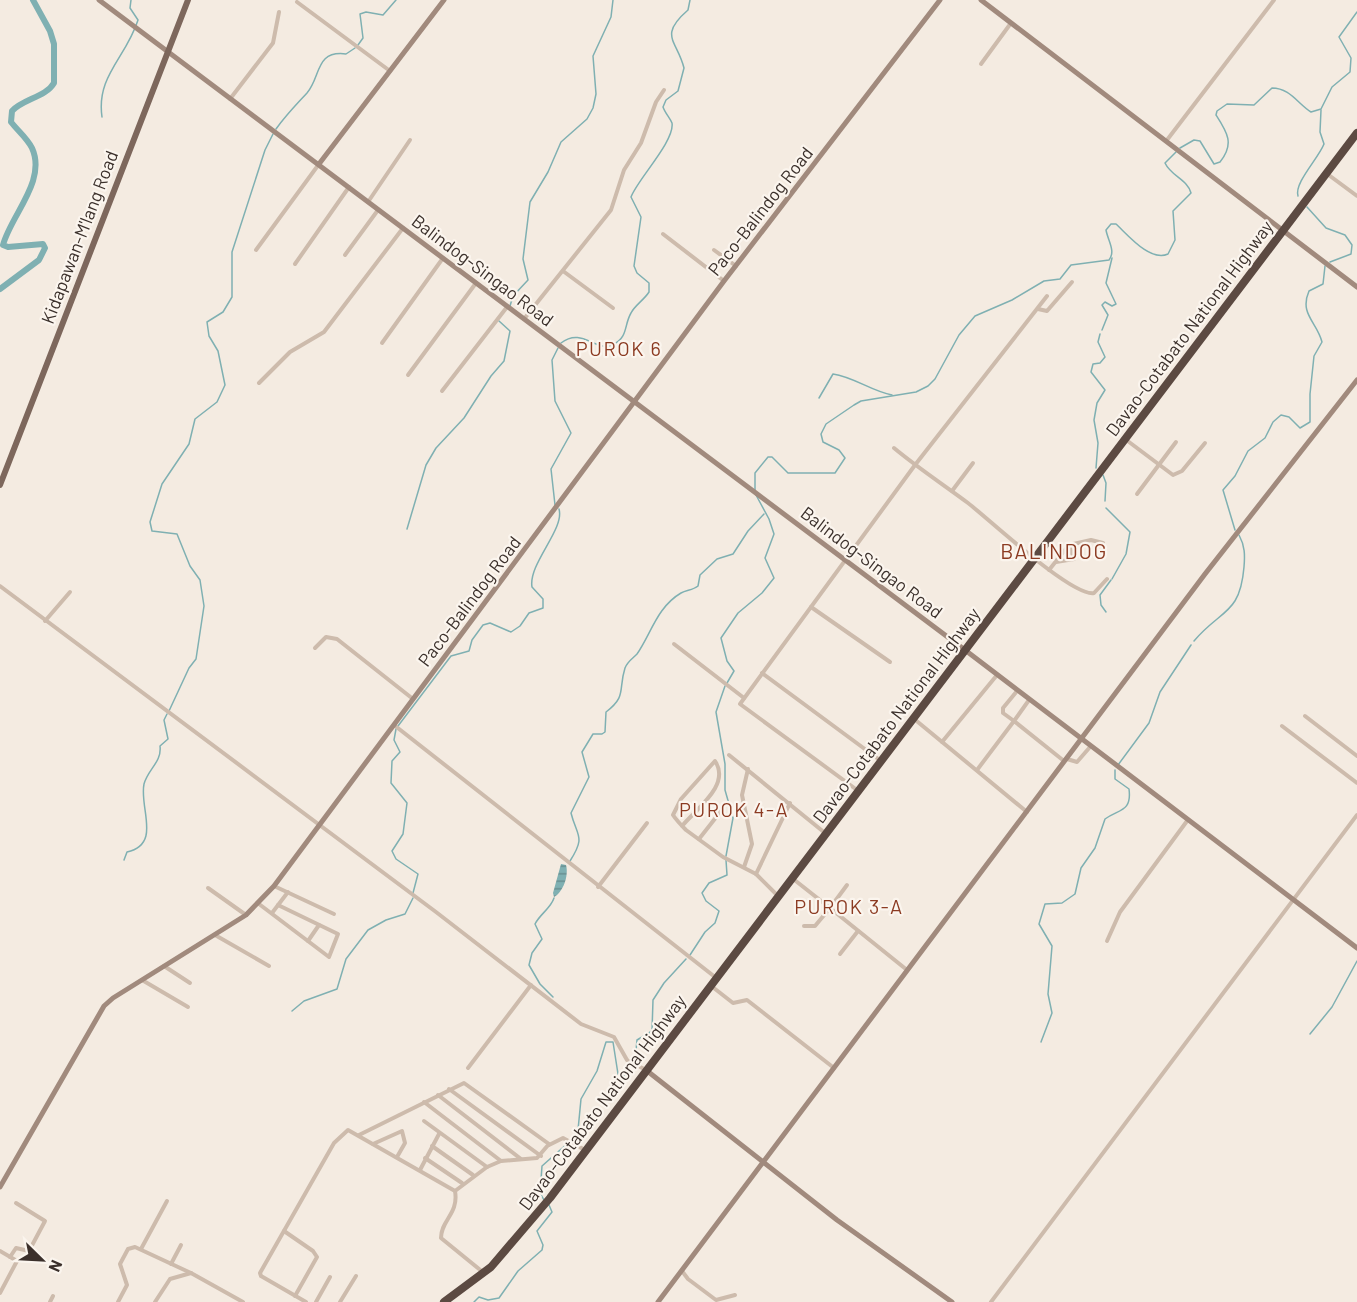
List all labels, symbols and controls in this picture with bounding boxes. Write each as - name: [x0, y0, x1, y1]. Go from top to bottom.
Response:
- street label: Paco-Balindog Road: [703, 142, 817, 280]
- street label: Kidapawan-M'lang Road: [36, 147, 122, 327]
- street label: Balindog-Singao Road: [408, 209, 558, 331]
- street label: Davao-Cotabato National Highway: [1101, 216, 1277, 440]
- district label: PUROK 6: [576, 336, 662, 360]
- street label: Balindog-Singao Road: [797, 501, 947, 623]
- street label: Paco-Balindog Road: [413, 532, 525, 670]
- district label: BALINDOG: [1000, 538, 1108, 563]
- street label: Davao-Cotabato National Highway: [808, 603, 984, 827]
- district label: PUROK 4-A: [679, 797, 789, 821]
- district label: PUROK 3-A: [794, 894, 904, 918]
- street label: Davao-Cotabato National Highway: [514, 990, 690, 1214]
- north arrow: [12, 1230, 72, 1290]
- text: N: [45, 1258, 67, 1275]

